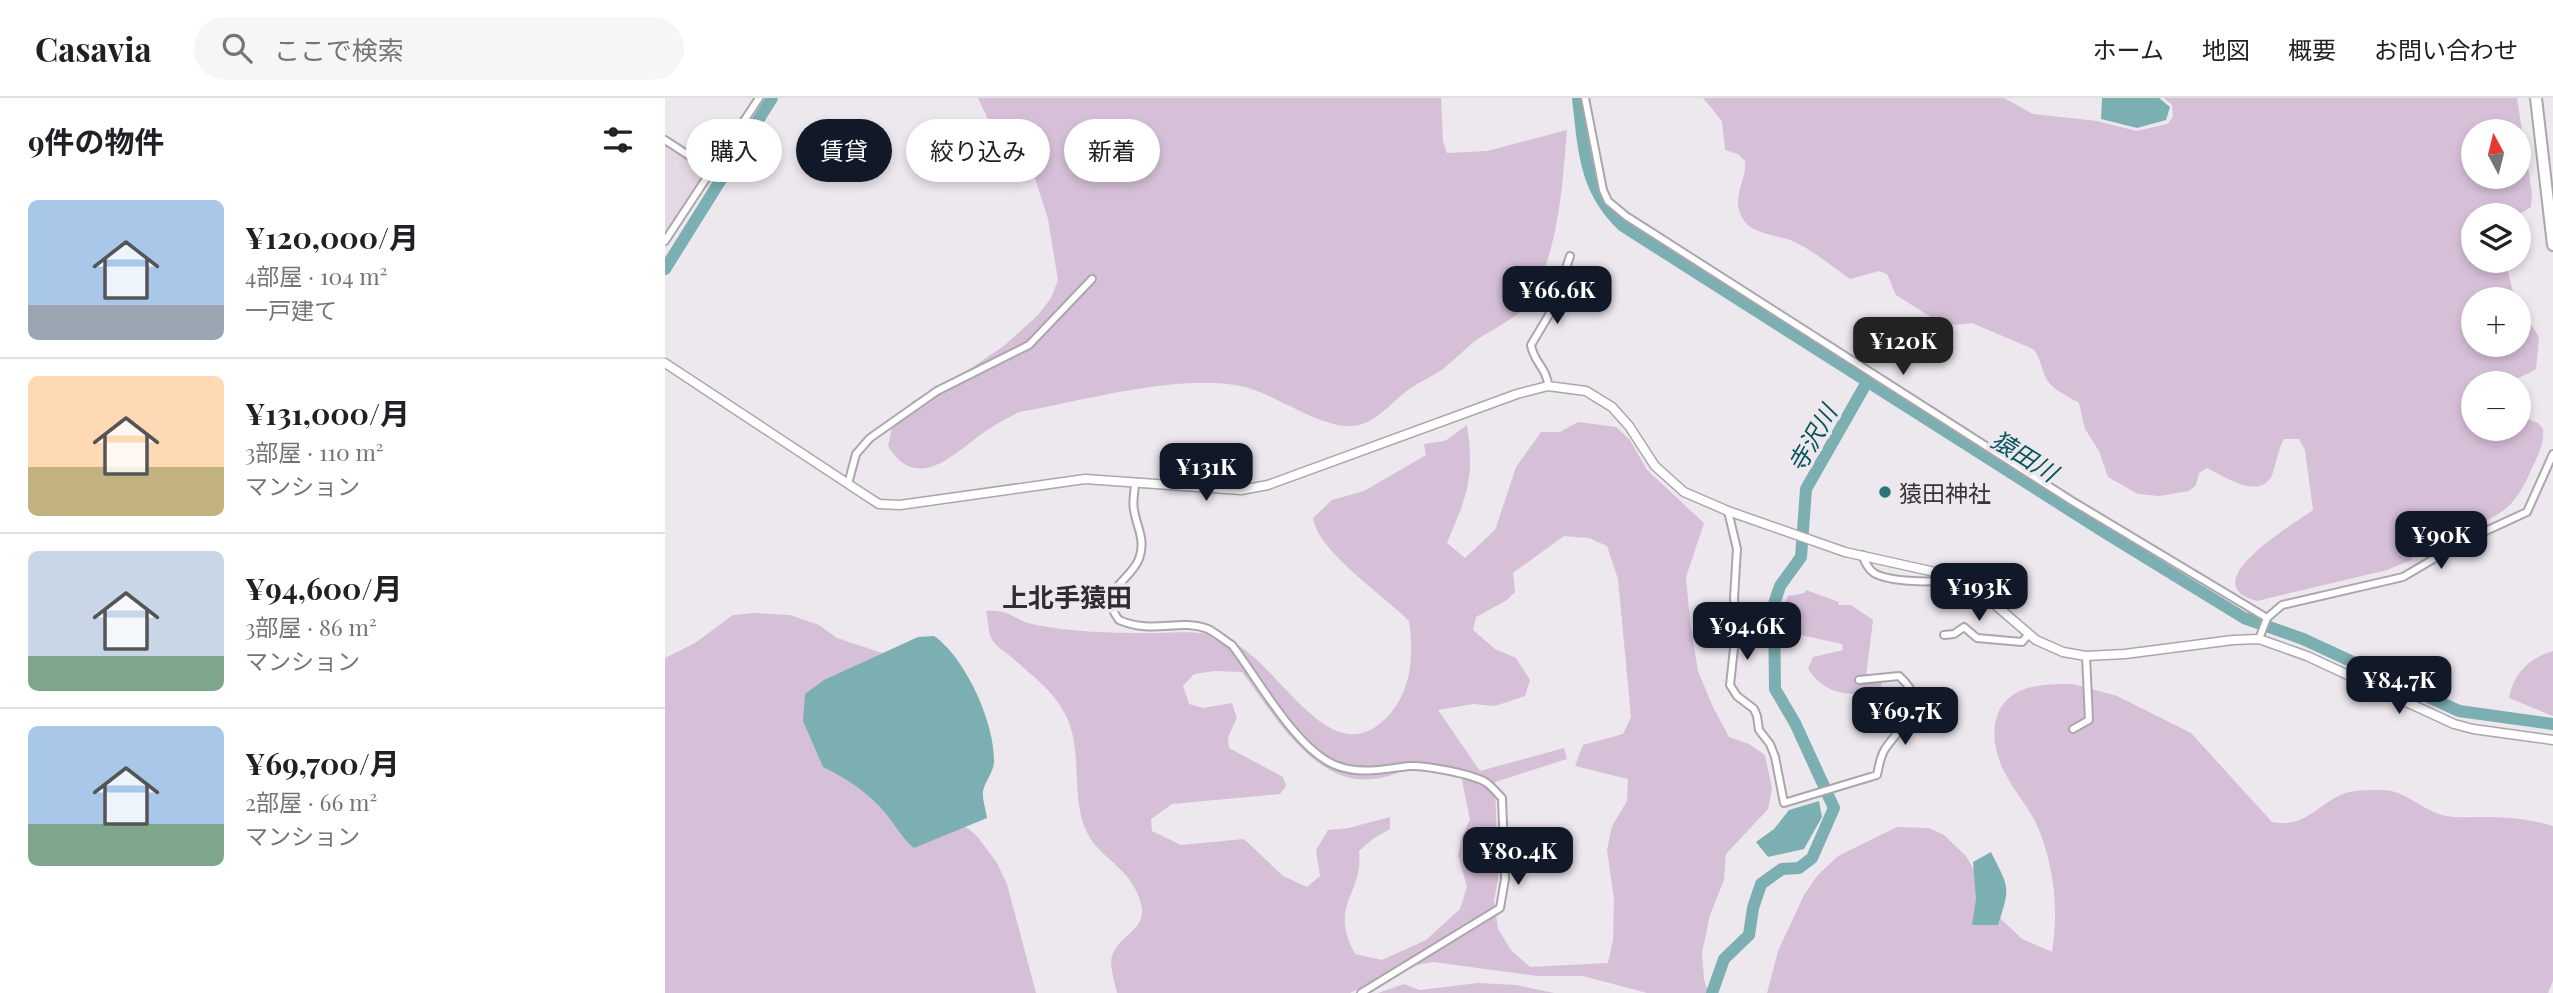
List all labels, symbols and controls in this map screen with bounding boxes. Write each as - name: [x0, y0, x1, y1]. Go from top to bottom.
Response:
- search box: [194, 17, 684, 80]
- text: Casavia: [35, 26, 152, 70]
- icon: search: [218, 29, 256, 67]
- text: ここで検索: [274, 32, 404, 67]
- text: ホーム: [2093, 33, 2164, 65]
- text: 地図: [2202, 33, 2250, 65]
- text: 概要: [2288, 33, 2336, 65]
- text: お問い合わせ: [2374, 33, 2518, 65]
- chip: 購入: [686, 119, 782, 182]
- chip: 賃貸: [796, 119, 892, 182]
- chip: 絞り込み: [906, 119, 1050, 182]
- chip: 新着: [1064, 119, 1160, 182]
- north arrow: [2461, 119, 2531, 189]
- map controls: [2461, 119, 2531, 441]
- text: 9件の物件: [28, 121, 165, 161]
- icon: filters: [599, 121, 637, 159]
- button: layers: [2461, 203, 2531, 273]
- text: ¥120,000/月: [245, 217, 419, 257]
- icon: home: [84, 228, 168, 312]
- text: 4部屋 · 104 m²: [245, 260, 388, 291]
- pin: ¥66.6K: [1500, 266, 1614, 326]
- text: ¥66.6K: [1519, 273, 1595, 304]
- button: +: [2461, 287, 2531, 357]
- text: 一戸建て: [245, 294, 337, 325]
- pin: ¥120K: [1854, 317, 1952, 377]
- text: ¥120K: [1869, 324, 1937, 355]
- button: −: [2461, 371, 2531, 441]
- text: ¥131,000/月: [245, 393, 410, 433]
- water label: 寺沢川: [1779, 396, 1844, 477]
- icon: home: [84, 404, 168, 488]
- water label: 猿田川: [1986, 422, 2067, 489]
- text: 3部屋 · 110 m²: [245, 436, 384, 467]
- pin: ¥131K: [1157, 444, 1255, 503]
- text: ¥131K: [1176, 450, 1236, 481]
- text: マンション: [245, 470, 360, 501]
- place label: 猿田神社: [1899, 477, 1991, 508]
- marker: 猿田神社: [1877, 484, 1893, 500]
- pin: ¥90K: [2400, 512, 2482, 571]
- text: ¥90K: [2411, 518, 2471, 549]
- pin: ¥193K: [1930, 564, 2028, 623]
- text: ¥94,600/月: [245, 568, 402, 608]
- text: ¥193K: [1947, 570, 2011, 601]
- icon: home: [84, 579, 168, 663]
- district label: 上北手猿田: [1002, 579, 1132, 614]
- pin: ¥94.6K: [1690, 602, 1804, 662]
- text: ¥94.6K: [1709, 609, 1785, 640]
- text: 3部屋 · 86 m²: [245, 611, 377, 642]
- text: マンション: [245, 645, 360, 676]
- pin: ¥84.7K: [2342, 656, 2456, 716]
- text: ¥84.7K: [2362, 663, 2436, 694]
- pin: ¥69.7K: [1848, 688, 1962, 747]
- text: ¥69.7K: [1868, 694, 1942, 725]
- text: ¥69,700/月: [245, 743, 400, 783]
- icon: home: [84, 754, 168, 838]
- text: 2部屋 · 66 m²: [245, 786, 377, 817]
- text: マンション: [245, 820, 360, 851]
- pin: ¥80.4K: [1461, 828, 1575, 887]
- text: ¥80.4K: [1479, 834, 1557, 865]

